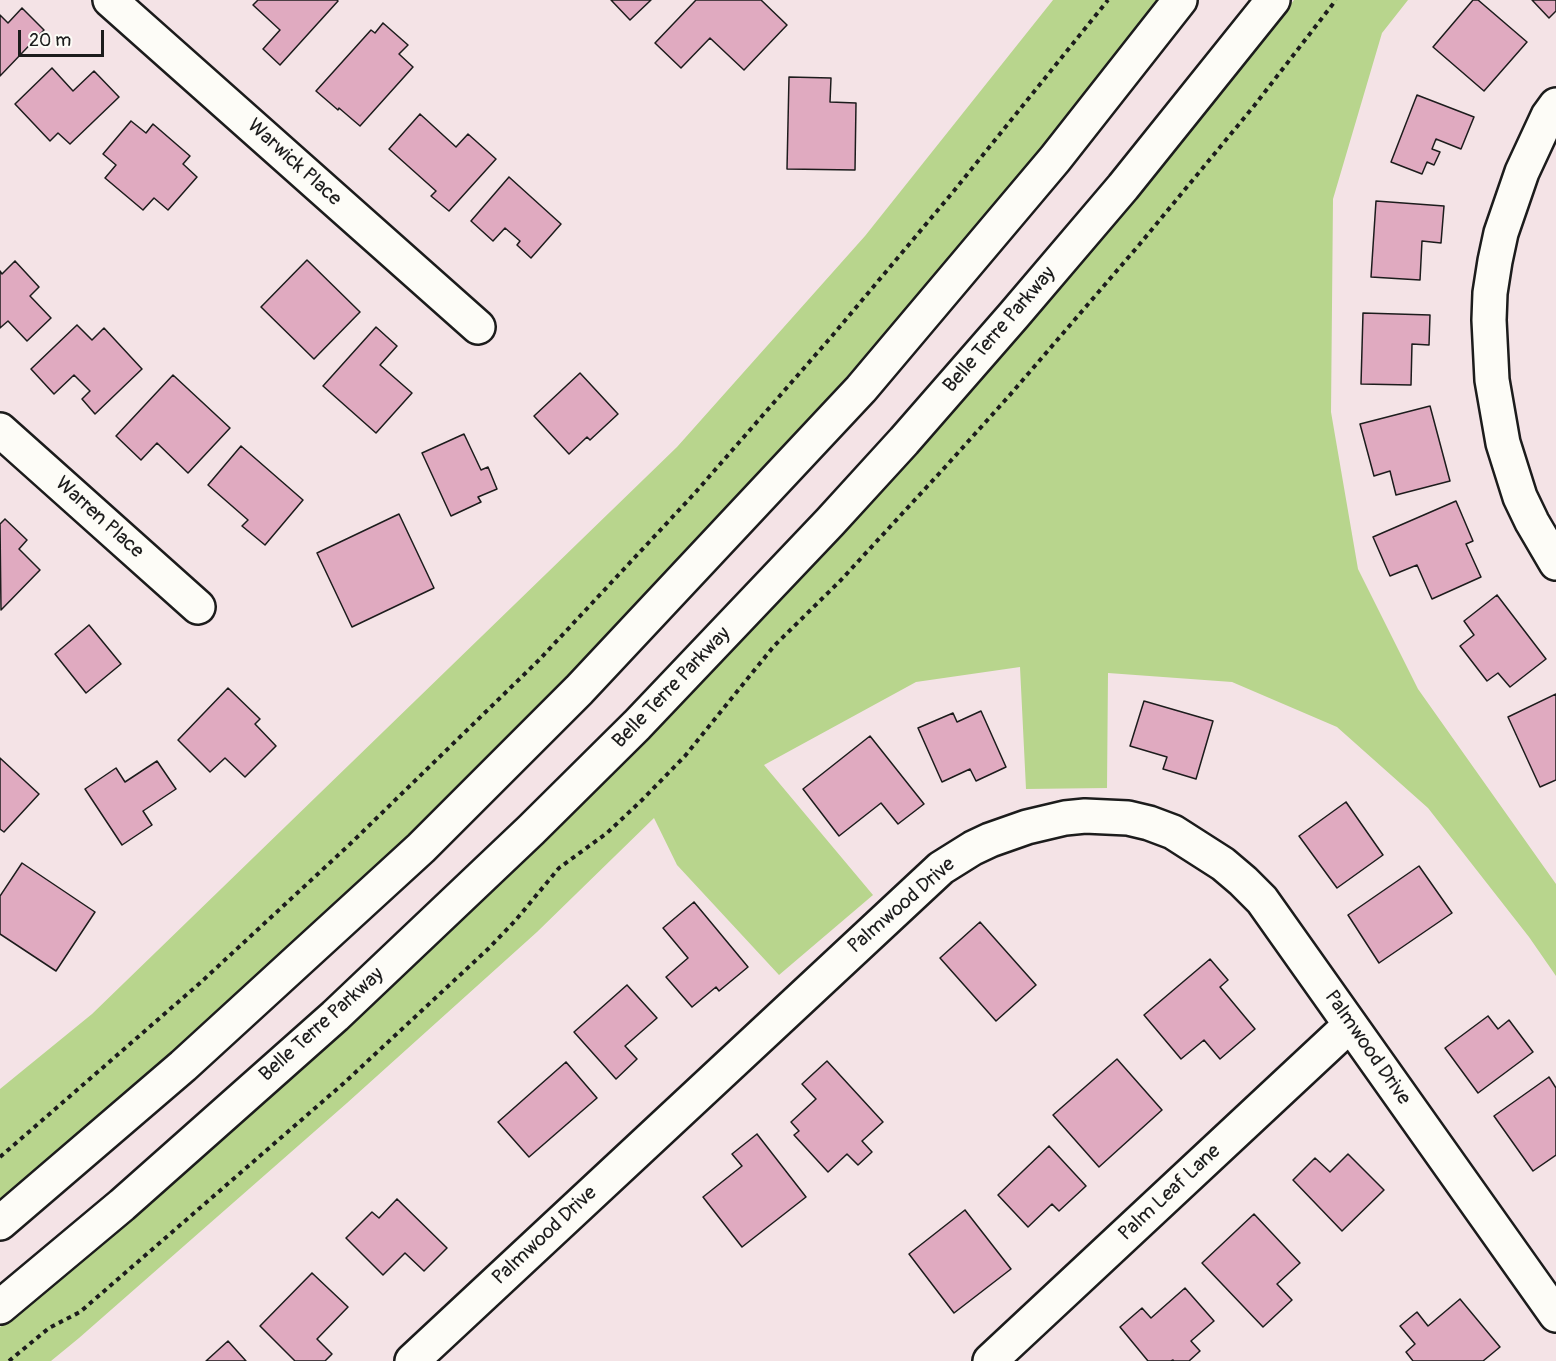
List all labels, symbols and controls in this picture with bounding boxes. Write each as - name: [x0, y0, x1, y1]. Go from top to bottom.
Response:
- scale bar: [21, 18, 106, 56]
- text: 20 m: [29, 29, 71, 52]
- street label: Warwick Place: [242, 114, 346, 212]
- street label: Belle Terre Parkway: [939, 262, 1061, 398]
- street label: Warren Place: [50, 472, 148, 564]
- street label: Belle Terre Parkway: [608, 622, 736, 754]
- street label: Palmwood Drive: [844, 853, 960, 959]
- street label: Belle Terre Parkway: [255, 963, 389, 1087]
- street label: Palmwood Drive: [1319, 986, 1415, 1110]
- street label: Palm Leaf Lane: [1114, 1140, 1226, 1246]
- street label: Palmwood Drive: [488, 1182, 602, 1290]

